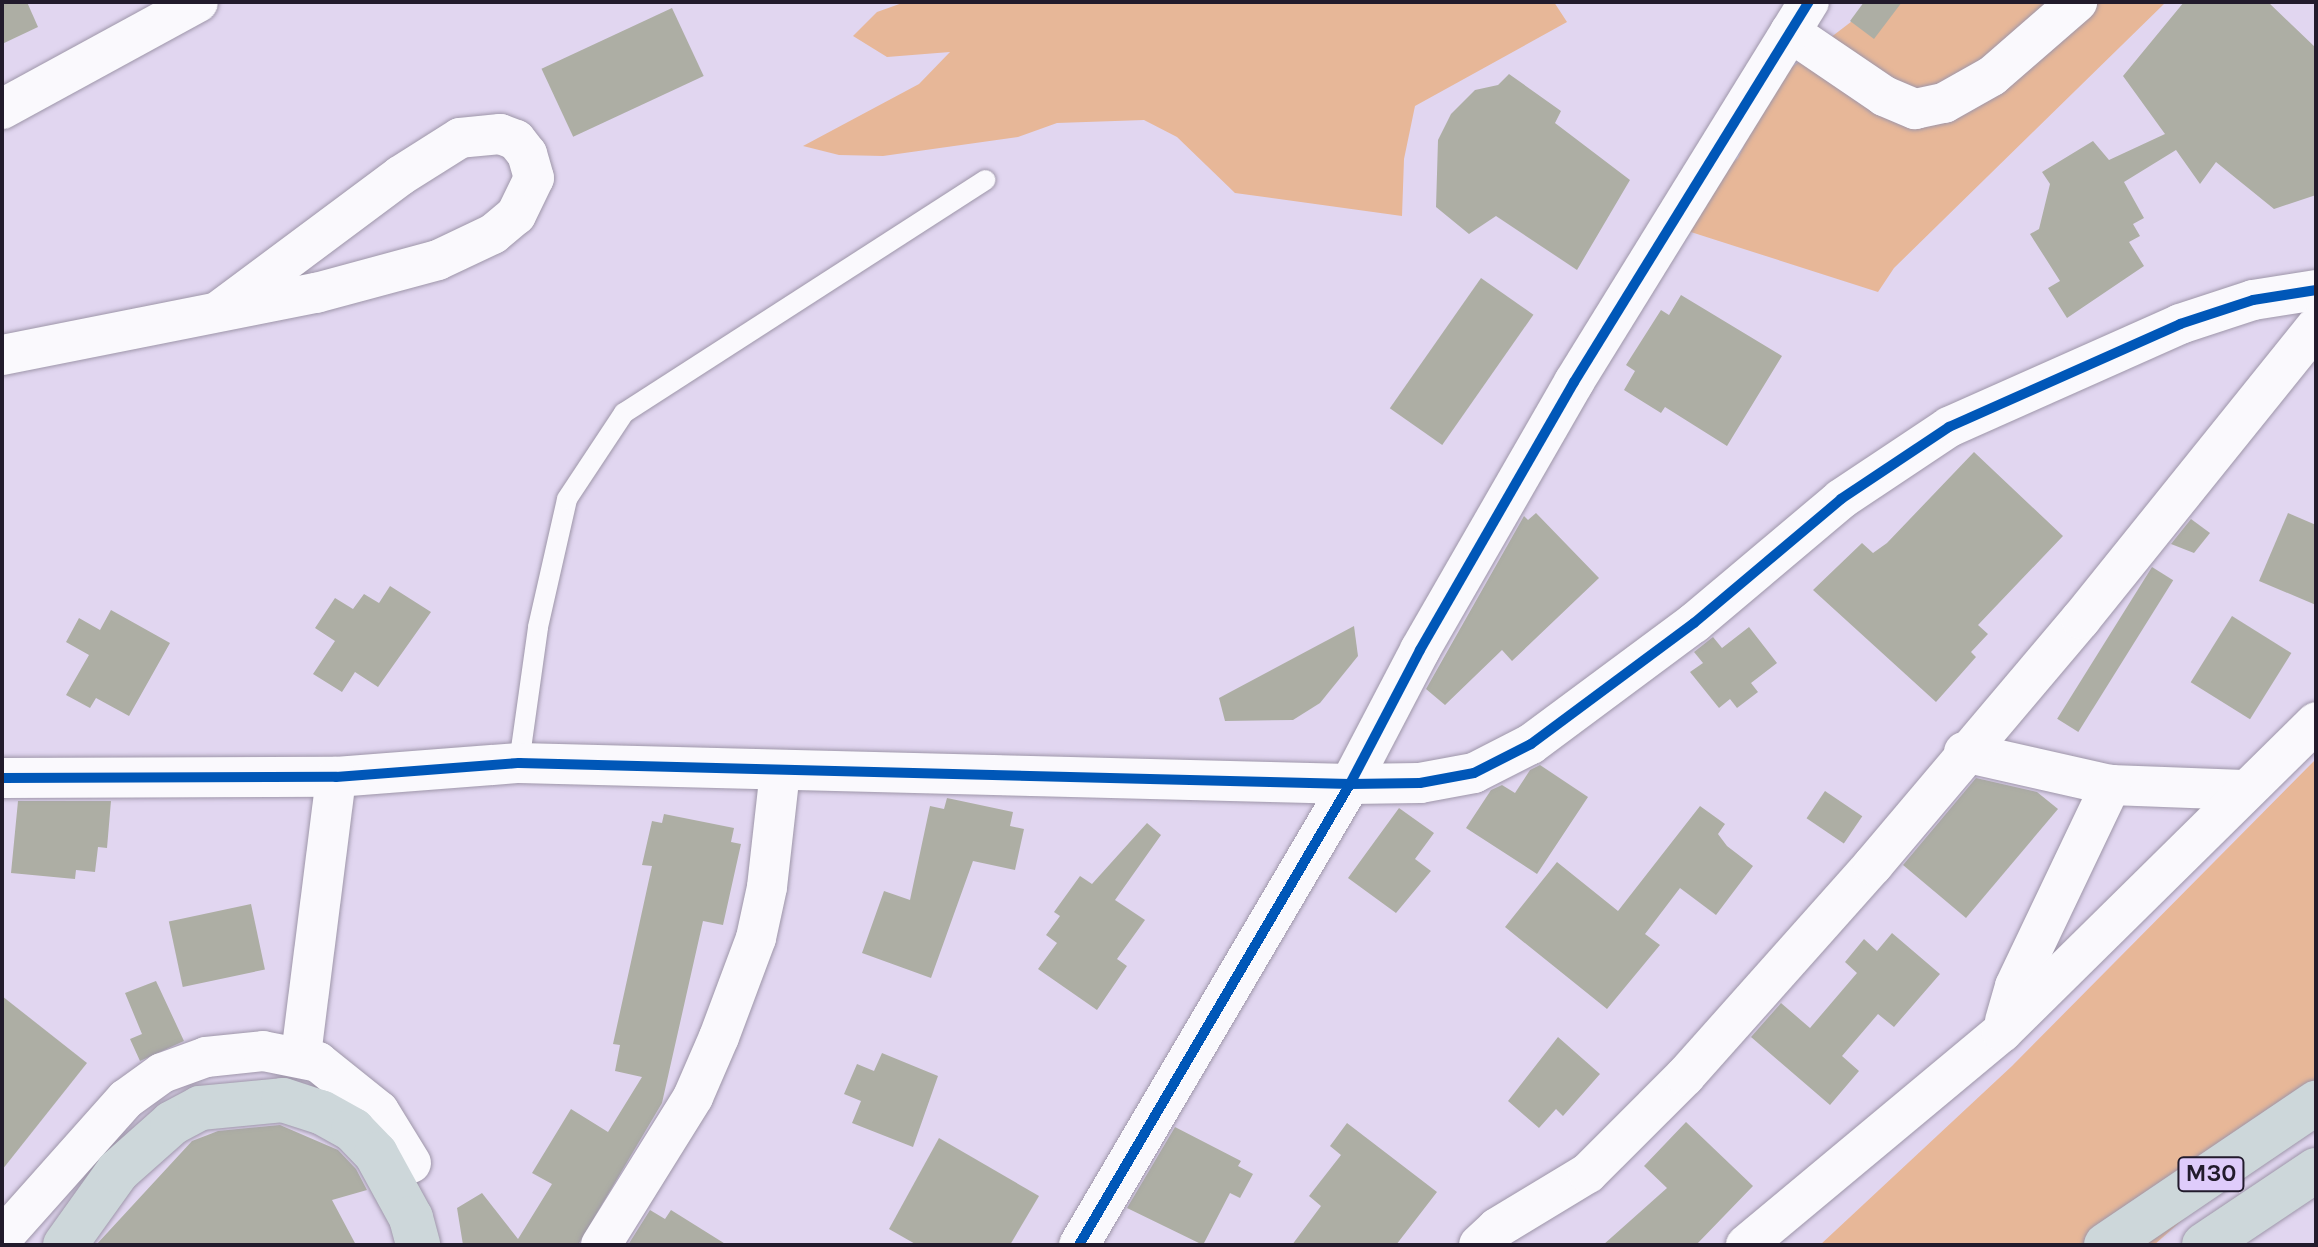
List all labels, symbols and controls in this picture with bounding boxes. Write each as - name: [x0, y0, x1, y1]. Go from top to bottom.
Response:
- road number: M30: [2177, 1154, 2245, 1194]

